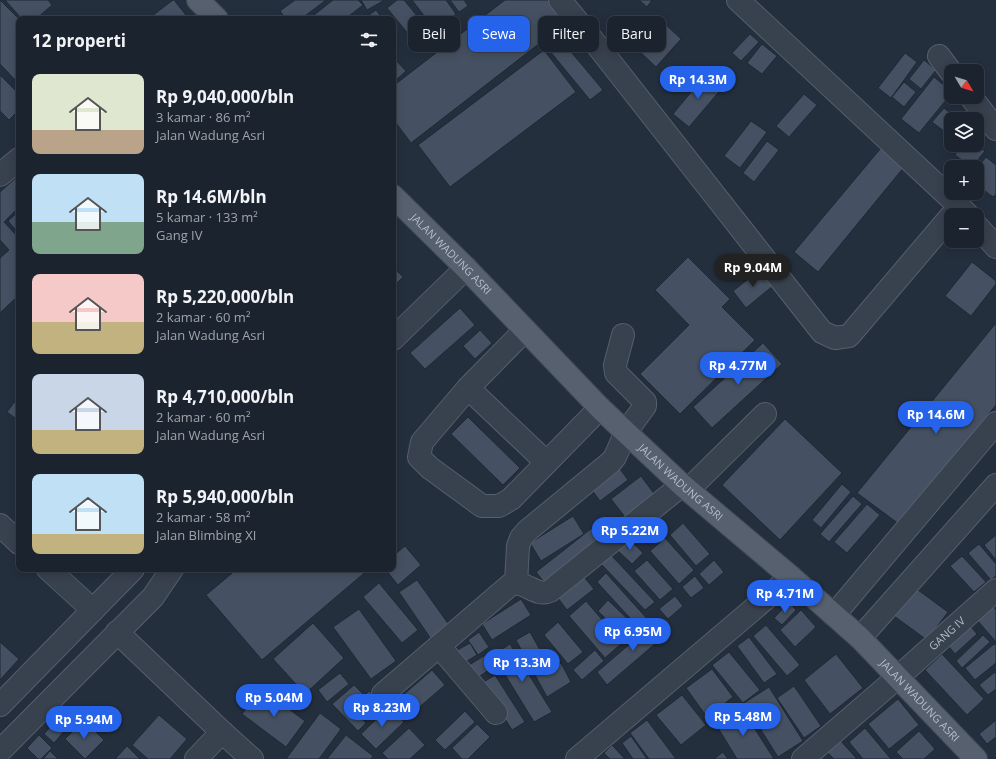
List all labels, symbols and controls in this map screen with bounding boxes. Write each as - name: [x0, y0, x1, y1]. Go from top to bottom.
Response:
- chip: Beli: [408, 16, 460, 52]
- chip: Sewa: [468, 16, 530, 52]
- chip: Filter: [538, 16, 599, 52]
- chip: Baru: [607, 16, 666, 52]
- text: 12 properti: [32, 29, 126, 52]
- icon: filters: [358, 29, 380, 51]
- north arrow: [944, 64, 984, 104]
- map controls: [944, 64, 984, 248]
- pin: Rp 14.3M: [657, 66, 739, 100]
- text: Rp 14.3M: [669, 70, 727, 88]
- text: Rp 9,040,000/bln: [156, 85, 294, 108]
- icon: home: [64, 90, 112, 138]
- text: 3 kamar · 86 m²: [156, 108, 250, 126]
- button: layers: [944, 112, 984, 152]
- text: Jalan Wadung Asri: [156, 126, 265, 144]
- button: +: [944, 160, 984, 200]
- text: Rp 14.6M/bln: [156, 185, 267, 208]
- icon: home: [64, 190, 112, 238]
- text: 5 kamar · 133 m²: [156, 208, 258, 226]
- button: −: [944, 208, 984, 248]
- street label: JALAN WADUNG ASRI: [407, 209, 495, 297]
- text: Gang IV: [156, 226, 202, 244]
- pin: Rp 9.04M: [712, 254, 794, 288]
- text: Rp 9.04M: [724, 258, 782, 276]
- text: Rp 5,220,000/bln: [156, 285, 294, 308]
- icon: home: [64, 290, 112, 338]
- text: 2 kamar · 60 m²: [156, 308, 250, 326]
- text: Jalan Wadung Asri: [156, 326, 265, 344]
- pin: Rp 4.77M: [697, 352, 779, 386]
- text: Rp 4.77M: [709, 356, 767, 374]
- text: Rp 4,710,000/bln: [156, 385, 294, 408]
- icon: home: [64, 390, 112, 438]
- pin: Rp 14.6M: [895, 401, 977, 435]
- text: Rp 14.6M: [907, 405, 965, 423]
- text: 2 kamar · 60 m²: [156, 408, 250, 426]
- text: Jalan Wadung Asri: [156, 426, 265, 444]
- street label: JALAN WADUNG ASRI: [635, 439, 727, 524]
- text: Rp 5,940,000/bln: [156, 485, 294, 508]
- icon: home: [64, 490, 112, 538]
- text: 2 kamar · 58 m²: [156, 508, 250, 526]
- pin: Rp 5.22M: [589, 517, 671, 551]
- text: Rp 5.22M: [601, 521, 659, 539]
- text: Jalan Blimbing XI: [156, 526, 256, 544]
- pin: Rp 4.71M: [744, 580, 826, 614]
- text: Rp 4.71M: [756, 584, 814, 602]
- street label: GANG IV: [925, 613, 968, 653]
- pin: Rp 6.95M: [592, 618, 674, 652]
- text: Rp 6.95M: [604, 622, 662, 640]
- pin: Rp 13.3M: [481, 649, 563, 683]
- text: Rp 13.3M: [493, 653, 551, 671]
- street label: JALAN WADUNG ASRI: [876, 655, 963, 745]
- pin: Rp 5.04M: [233, 684, 315, 718]
- text: Rp 5.04M: [245, 688, 303, 706]
- pin: Rp 8.23M: [341, 694, 423, 728]
- text: Rp 8.23M: [353, 698, 411, 716]
- pin: Rp 5.48M: [702, 703, 784, 737]
- pin: Rp 5.94M: [43, 706, 125, 740]
- text: Rp 5.48M: [714, 707, 772, 725]
- text: Rp 5.94M: [55, 710, 113, 728]

